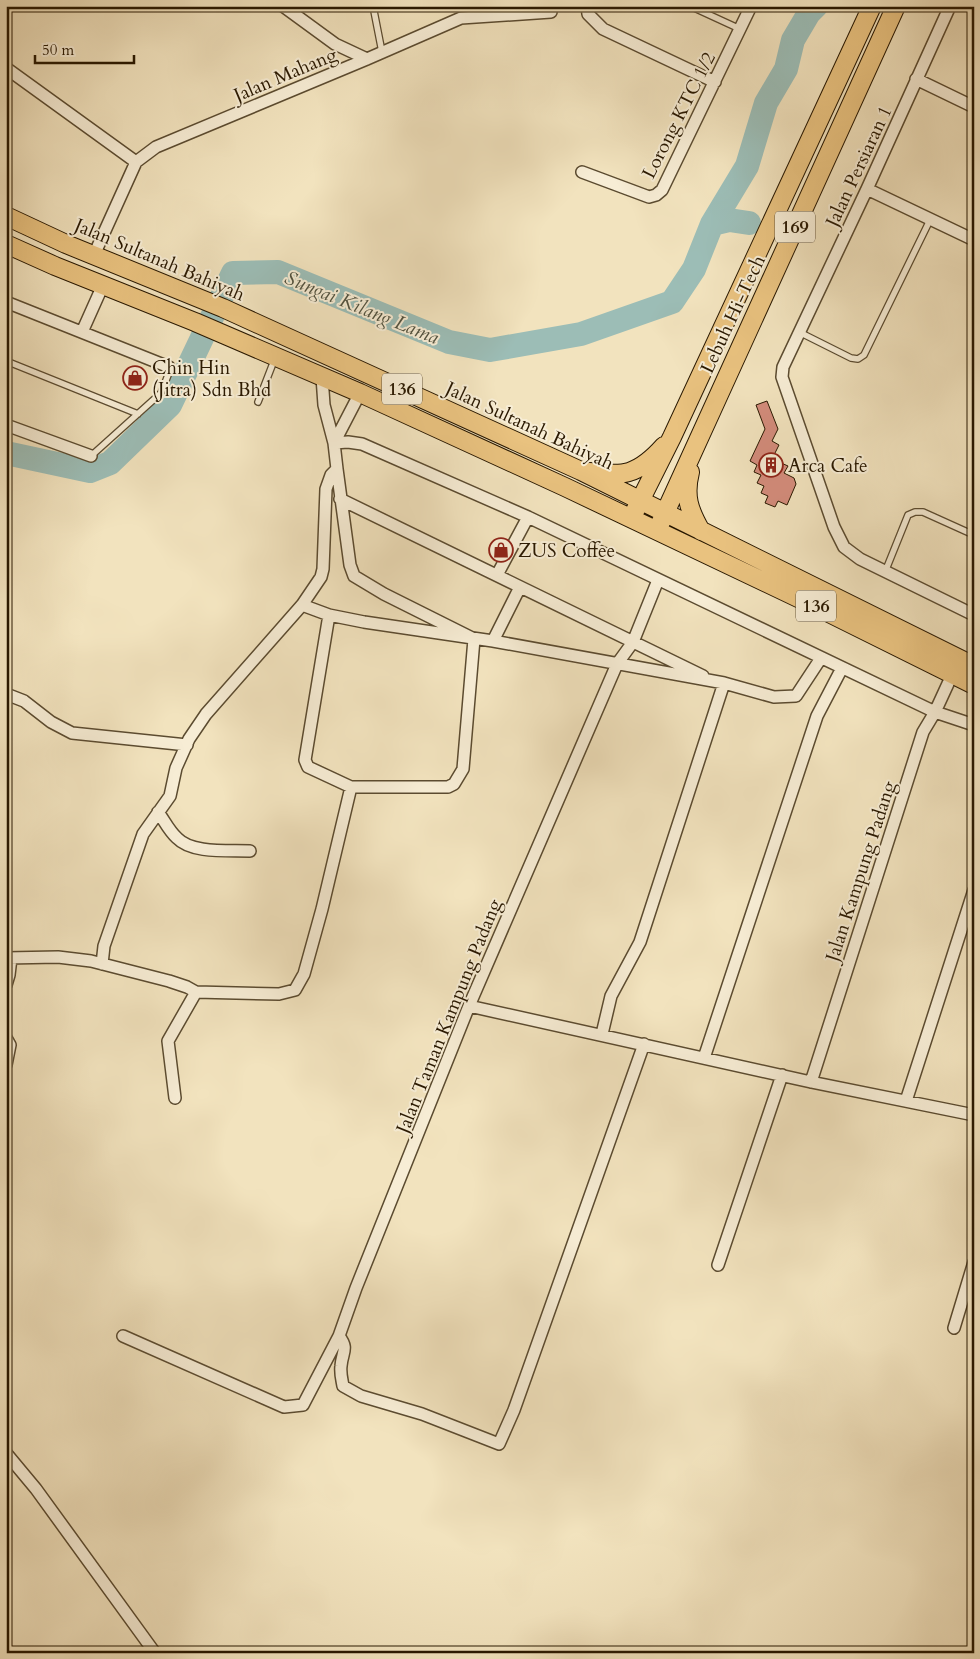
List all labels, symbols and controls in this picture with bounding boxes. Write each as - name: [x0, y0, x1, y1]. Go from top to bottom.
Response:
- scale bar: [35, 32, 134, 64]
- text: 50 m: [42, 40, 74, 60]
- street label: Jalan Mahang: [227, 41, 341, 110]
- street label: Lorong KTC 1/2: [636, 47, 722, 183]
- street label: Jalan Persiaran 1: [818, 102, 898, 234]
- street label: Jalan Sultanah Bahiyah: [68, 211, 249, 308]
- road number: 169: [775, 212, 815, 242]
- street label: Lebuh Hi-Tech: [694, 251, 772, 378]
- water label: Sungai Kilang Lama: [281, 264, 443, 351]
- place label: Chin Hin (Jitra) Sdn Bhd: [152, 355, 271, 403]
- shop icon: Chin Hin (Jitra) Sdn Bhd: [122, 365, 148, 391]
- road number: 136: [382, 374, 422, 404]
- street label: Jalan Sultanah Bahiyah: [439, 374, 618, 477]
- building icon: Arca Cafe: [758, 452, 784, 478]
- place label: Arca Cafe: [788, 453, 868, 479]
- shop icon: ZUS Coffee: [488, 537, 514, 563]
- place label: ZUS Coffee: [518, 538, 615, 564]
- road number: 136: [796, 590, 836, 622]
- street label: Jalan Kampung Padang: [819, 777, 903, 968]
- street label: Jalan Taman Kampung Padang: [389, 895, 508, 1140]

